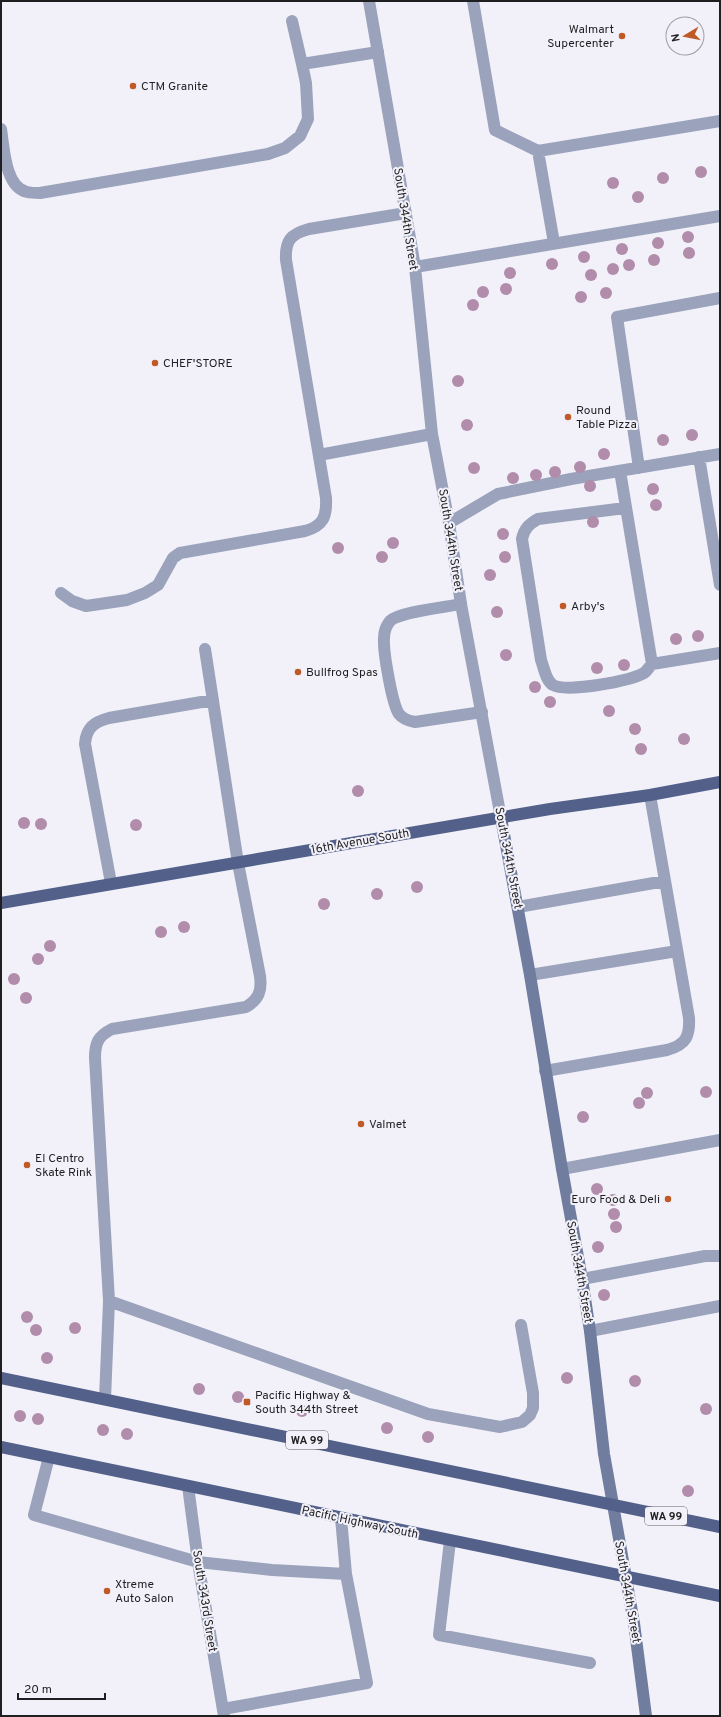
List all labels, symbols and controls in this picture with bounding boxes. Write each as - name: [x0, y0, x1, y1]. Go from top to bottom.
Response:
- north arrow: [665, 16, 705, 56]
- place label: Walmart Supercenter: [547, 22, 614, 52]
- marker: Walmart Supercenter: [617, 31, 627, 41]
- text: N: [669, 32, 684, 43]
- place label: CTM Granite: [141, 79, 208, 95]
- marker: CTM Granite: [128, 81, 138, 91]
- street label: South 344th Street: [389, 167, 421, 271]
- place label: CHEF'STORE: [163, 356, 233, 372]
- marker: CHEF'STORE: [150, 358, 160, 368]
- place label: Round Table Pizza: [576, 403, 637, 433]
- marker: Round Table Pizza: [563, 412, 573, 422]
- street label: South 344th Street: [434, 488, 466, 592]
- place label: Arby's: [571, 599, 605, 615]
- marker: Arby's: [558, 601, 568, 611]
- place label: Bullfrog Spas: [306, 665, 378, 681]
- marker: Bullfrog Spas: [293, 667, 303, 677]
- street label: South 344th Street: [490, 806, 526, 910]
- street label: 16th Avenue South: [310, 825, 411, 858]
- place label: Valmet: [369, 1117, 407, 1133]
- marker: Valmet: [356, 1119, 366, 1129]
- place label: El Centro Skate Rink: [35, 1151, 92, 1181]
- marker: El Centro Skate Rink: [22, 1160, 32, 1170]
- place label: Euro Food & Deli: [571, 1192, 660, 1208]
- marker: Euro Food & Deli: [663, 1194, 673, 1204]
- street label: South 344th Street: [562, 1220, 596, 1324]
- place label: Pacific Highway & South 344th Street: [255, 1388, 358, 1418]
- marker: Pacific Highway & South 344th Street: [242, 1397, 252, 1407]
- road number: WA 99: [286, 1431, 328, 1449]
- street label: Pacific Highway South: [300, 1503, 420, 1543]
- road number: WA 99: [645, 1507, 687, 1525]
- street label: South 344th Street: [610, 1540, 644, 1644]
- street label: South 343rd Street: [188, 1549, 220, 1653]
- place label: Xtreme Auto Salon: [115, 1577, 174, 1607]
- marker: Xtreme Auto Salon: [102, 1586, 112, 1596]
- scale bar: [18, 1675, 105, 1701]
- text: 20 m: [24, 1682, 52, 1698]

